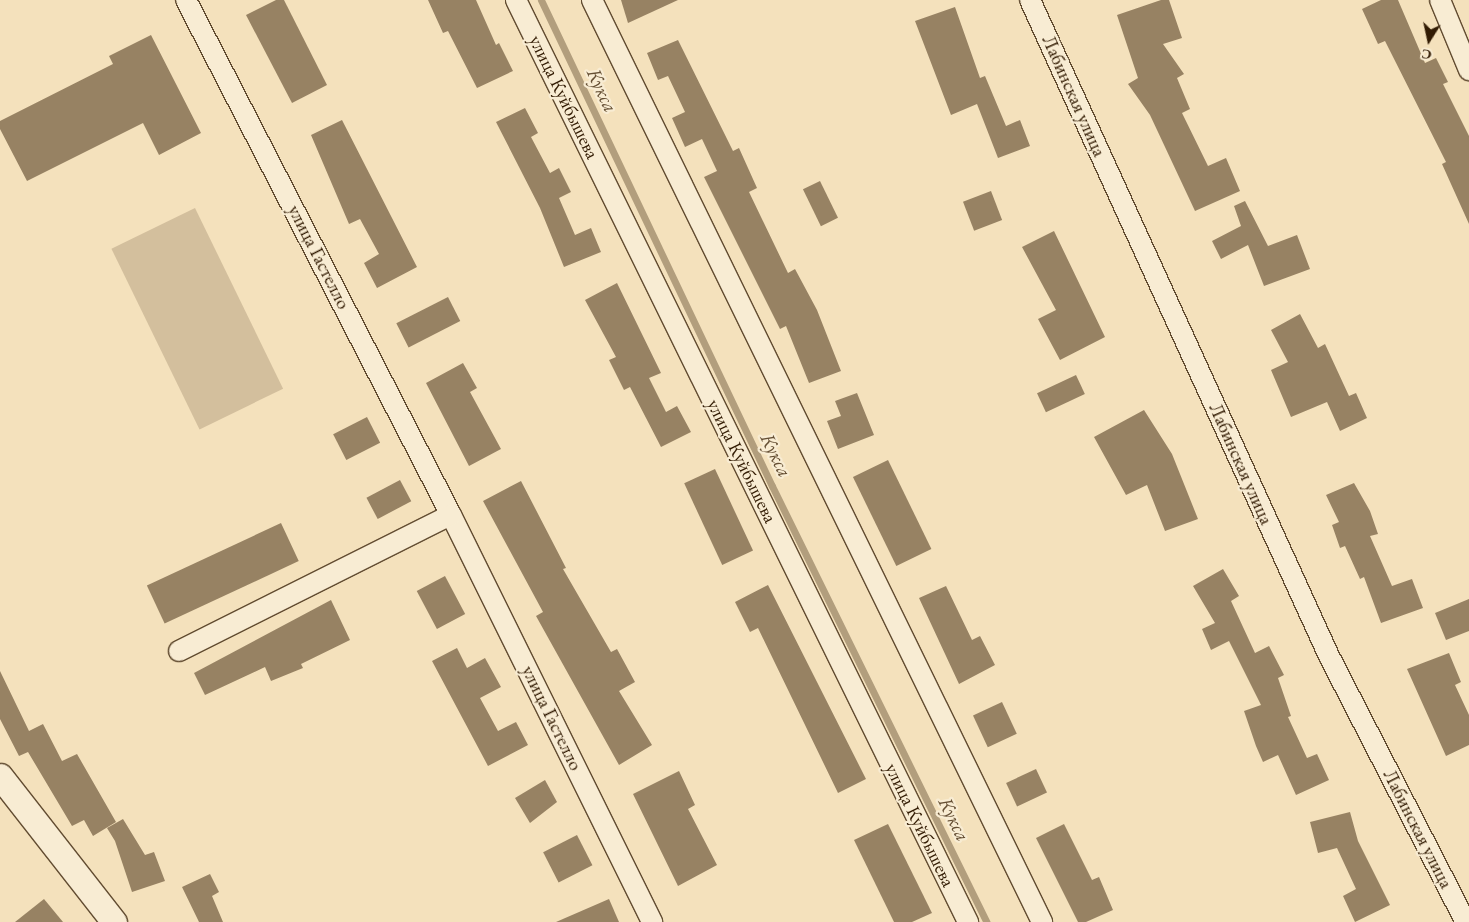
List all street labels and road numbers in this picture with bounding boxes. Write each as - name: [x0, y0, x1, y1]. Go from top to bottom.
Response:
- street label: улица Куйбышева: [524, 31, 604, 163]
- street label: Лабинская улица: [1037, 32, 1111, 160]
- street label: улица Гастелло: [283, 201, 355, 313]
- street label: улица Куйбышева: [702, 395, 782, 527]
- street label: Лабинская улица: [1204, 400, 1278, 528]
- street label: улица Гастелло: [517, 662, 587, 774]
- street label: улица Куйбышева: [880, 759, 960, 891]
- street label: Лабинская улица: [1378, 766, 1458, 892]

